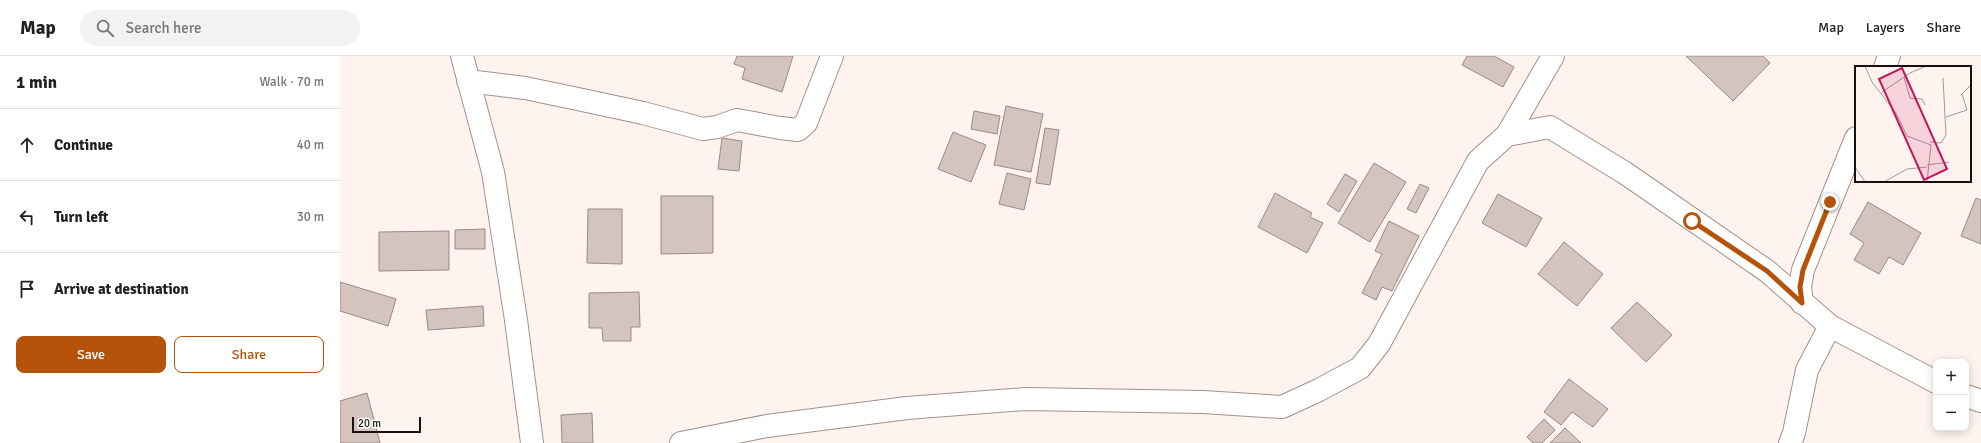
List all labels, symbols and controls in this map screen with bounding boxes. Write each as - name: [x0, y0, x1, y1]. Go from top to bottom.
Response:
- search box: [80, 10, 360, 46]
- text: Map: [20, 16, 56, 40]
- icon: search: [94, 17, 116, 39]
- text: Search here: [126, 19, 201, 37]
- text: Map: [1818, 19, 1844, 36]
- text: Layers: [1866, 19, 1905, 36]
- text: Share: [1927, 19, 1961, 36]
- inset map: [1855, 66, 1971, 182]
- text: 1 min: [16, 72, 57, 93]
- text: Walk · 70 m: [260, 74, 324, 90]
- icon: ahead: [16, 134, 38, 156]
- text: Continue: [54, 136, 113, 154]
- text: 40 m: [297, 137, 324, 153]
- route end: [1821, 193, 1839, 211]
- icon: left: [16, 206, 38, 228]
- text: Turn left: [54, 208, 108, 226]
- text: 30 m: [297, 209, 324, 225]
- route start: [1683, 212, 1701, 230]
- icon: arrive: [16, 278, 38, 300]
- text: Arrive at destination: [54, 280, 189, 298]
- button: Save: [16, 336, 166, 373]
- button: Share: [174, 336, 324, 373]
- map controls: [1933, 359, 1969, 431]
- button: +: [1933, 359, 1969, 395]
- button: −: [1933, 395, 1969, 431]
- scale bar: [352, 415, 421, 434]
- text: 20 m: [358, 417, 381, 430]

